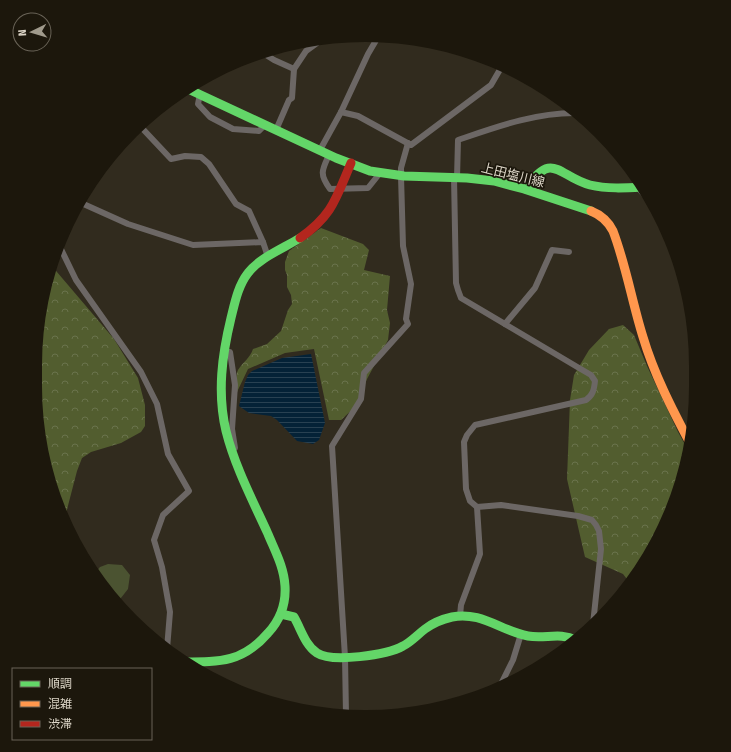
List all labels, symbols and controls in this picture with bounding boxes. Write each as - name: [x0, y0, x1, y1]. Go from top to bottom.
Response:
- north arrow: [12, 12, 52, 52]
- text: N: [16, 29, 29, 37]
- street label: 上田塩川線: [480, 160, 546, 190]
- legend: [12, 668, 152, 740]
- text: 順調: [48, 677, 72, 691]
- text: 混雑: [48, 697, 72, 711]
- text: 渋滞: [48, 717, 72, 731]

